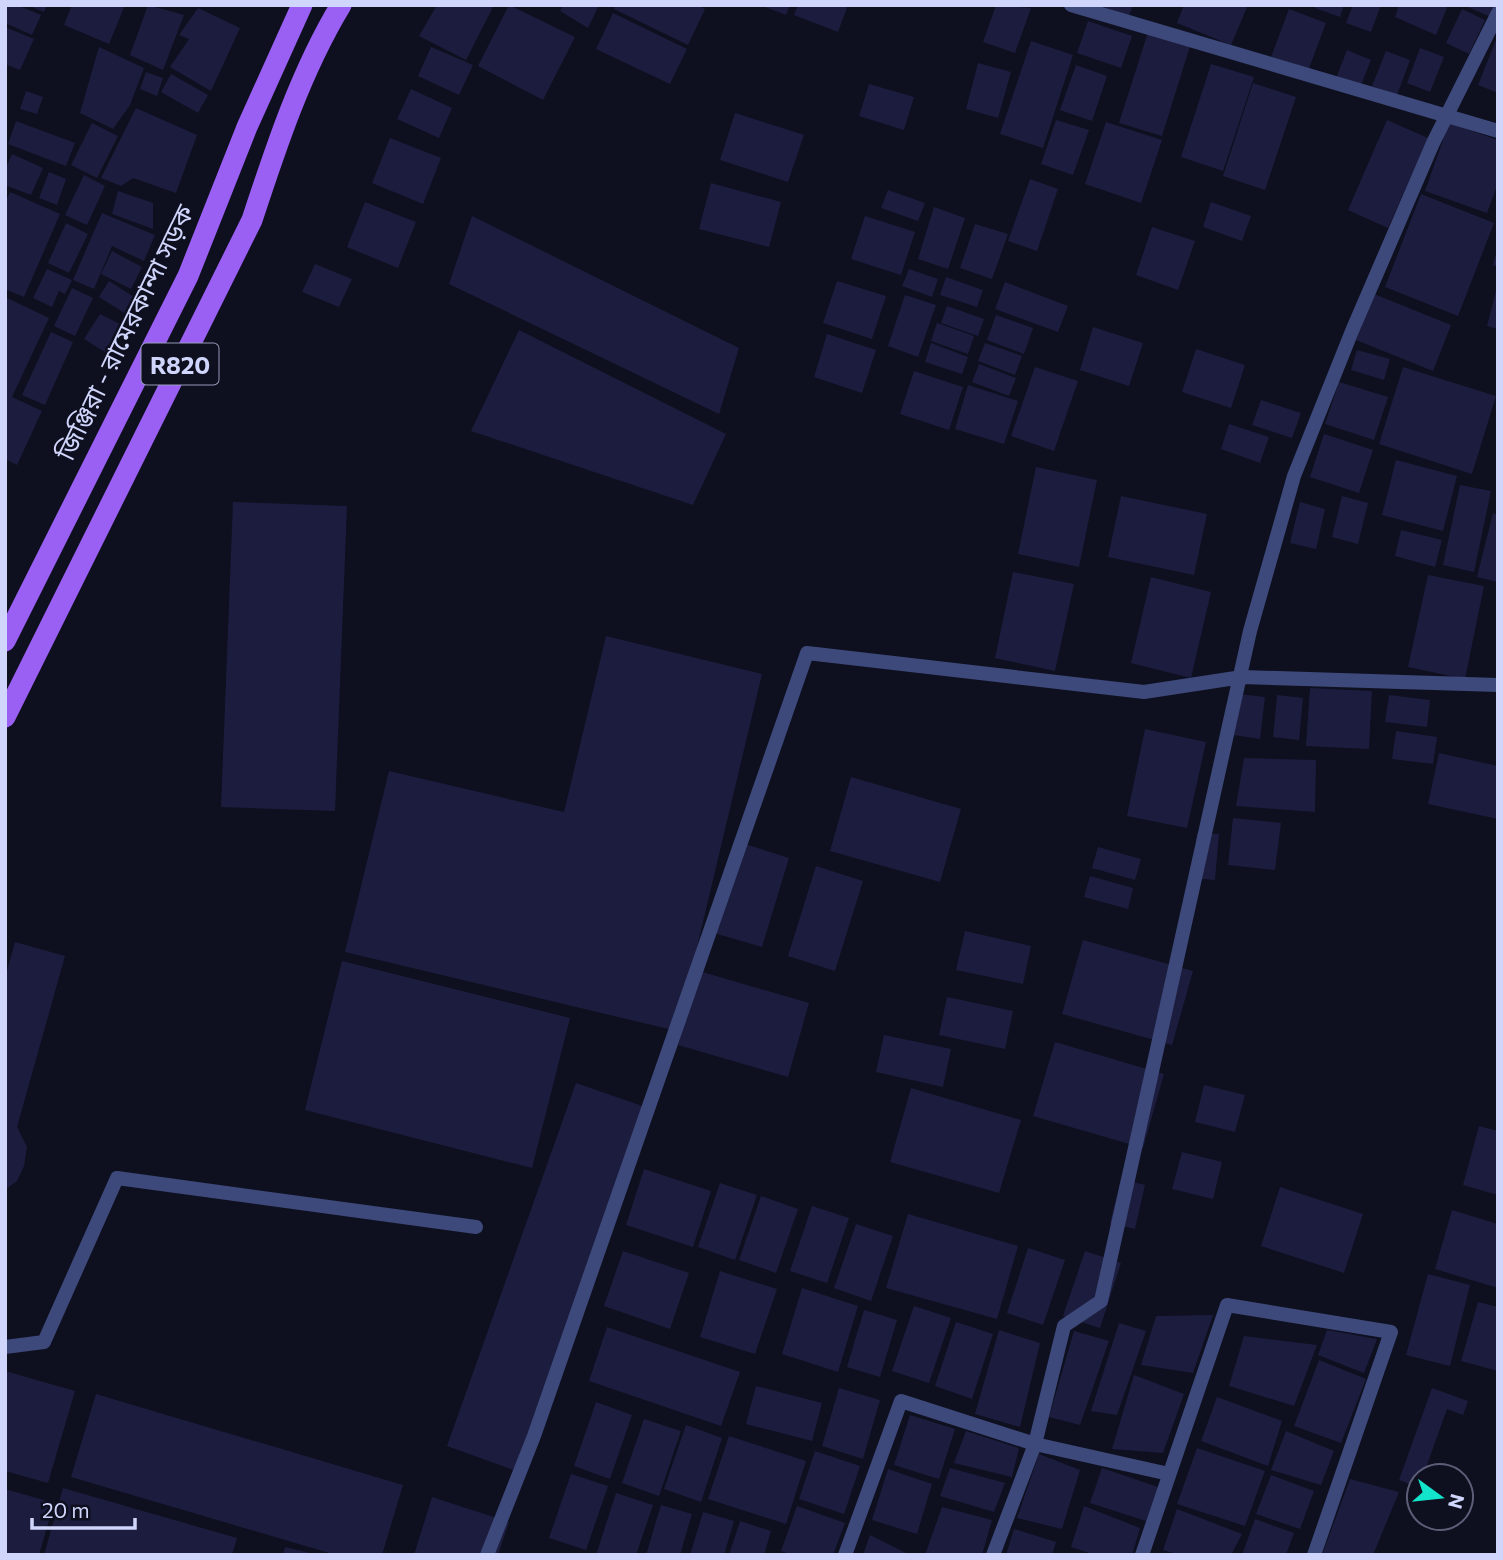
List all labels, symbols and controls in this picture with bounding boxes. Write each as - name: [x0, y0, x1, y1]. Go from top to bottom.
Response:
- street label: জিঞ্জিরা - রামেরকান্দা সড়ক: [48, 198, 200, 466]
- road number: R820: [142, 344, 218, 384]
- north arrow: [1405, 1462, 1475, 1532]
- scale bar: [32, 1486, 135, 1530]
- text: N: [1444, 1492, 1470, 1511]
- text: 20 m: [42, 1497, 90, 1522]

